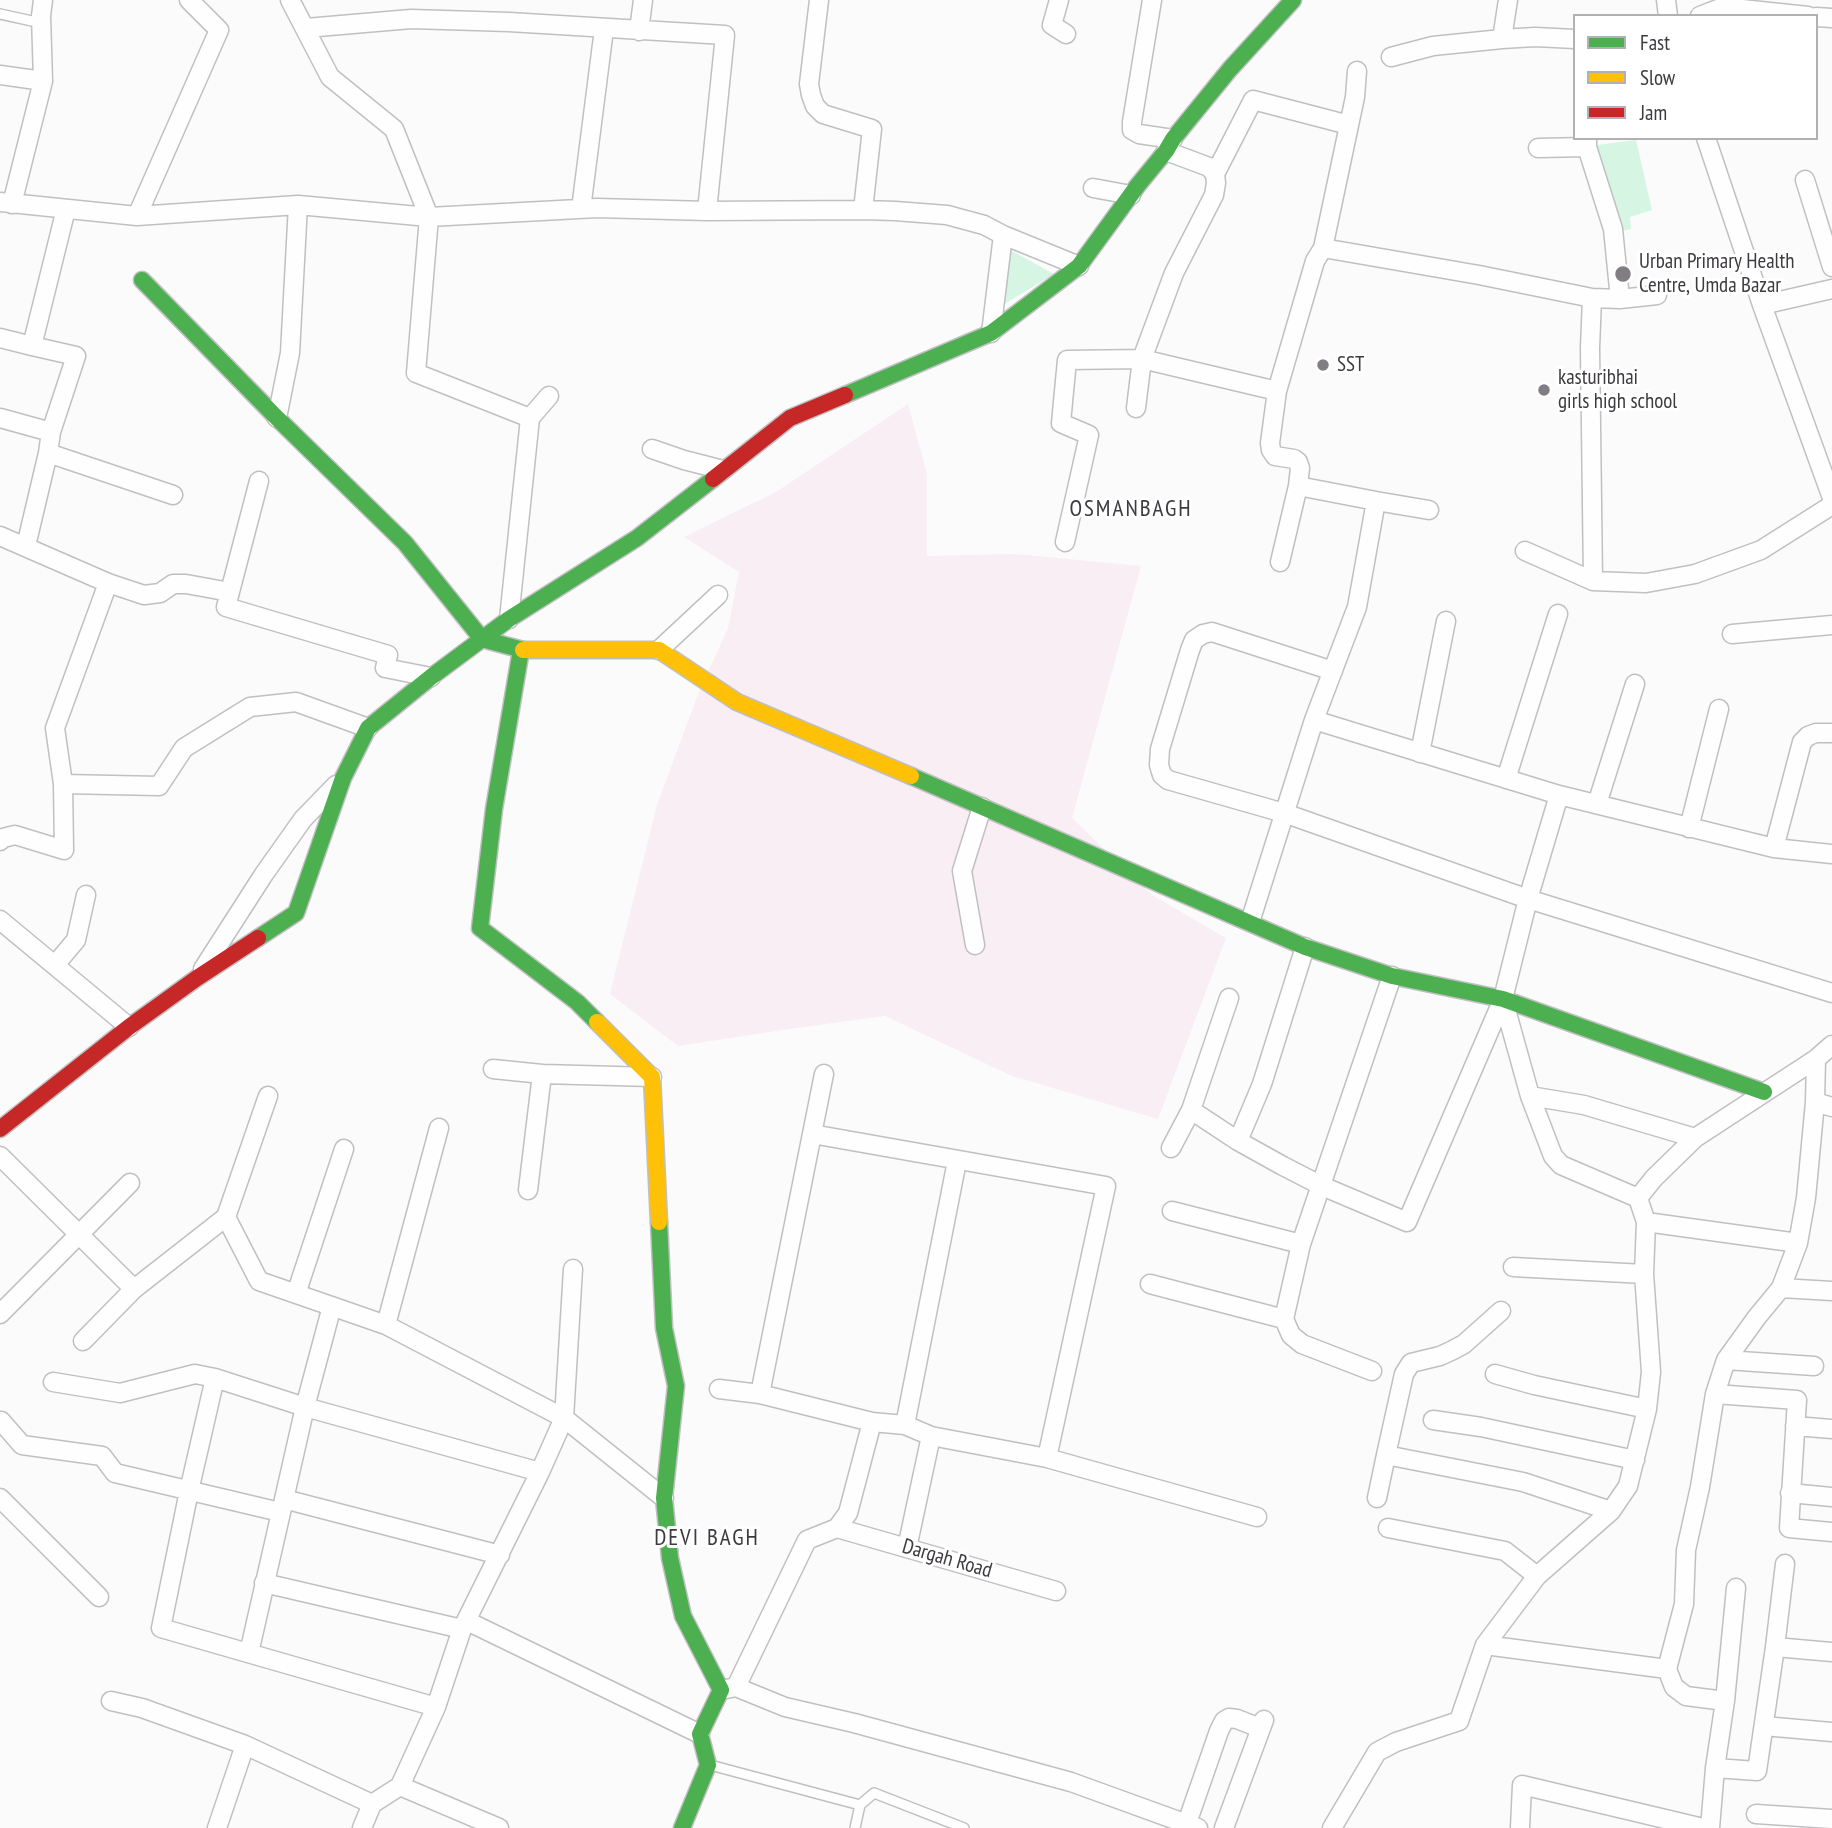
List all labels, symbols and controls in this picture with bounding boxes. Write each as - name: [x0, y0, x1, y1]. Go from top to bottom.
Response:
- legend: [1573, 14, 1818, 140]
- text: Fast: [1640, 29, 1670, 56]
- text: Slow: [1640, 64, 1675, 91]
- text: Jam: [1640, 99, 1667, 126]
- place label: Urban Primary Health Centre, Umda Bazar: [1639, 249, 1795, 299]
- marker: Urban Primary Health Centre, Umda Bazar: [1613, 264, 1633, 284]
- place label: SST: [1337, 352, 1364, 378]
- marker: SST: [1315, 357, 1331, 373]
- place label: kasturibhai girls high school: [1558, 365, 1677, 415]
- marker: kasturibhai girls high school: [1536, 382, 1552, 398]
- district label: OSMANBAGH: [1071, 495, 1191, 523]
- district label: DEVI BAGH: [655, 1524, 759, 1552]
- street label: Dargah Road: [899, 1534, 995, 1584]

